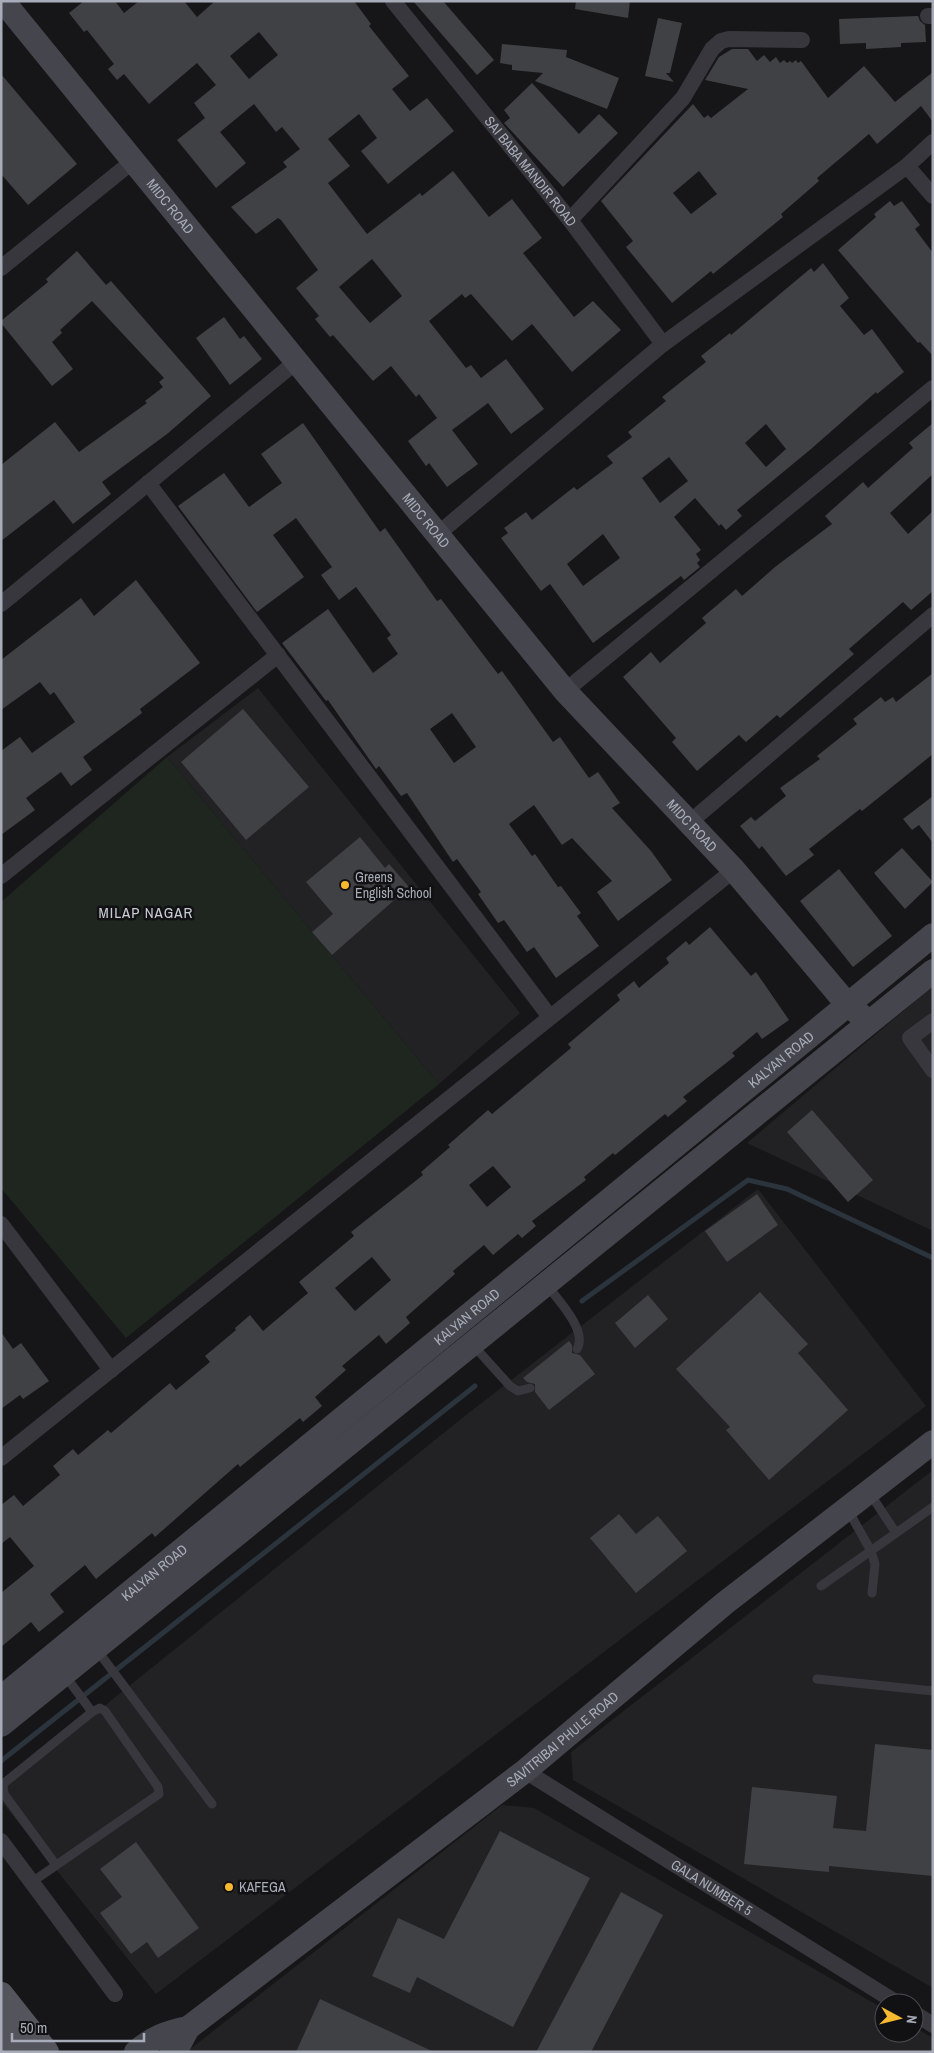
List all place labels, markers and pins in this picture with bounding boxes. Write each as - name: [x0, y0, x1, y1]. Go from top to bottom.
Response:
- place label: Greens English School: [355, 868, 432, 902]
- marker: Greens English School: [339, 879, 351, 891]
- place label: KAFEGA: [239, 1878, 286, 1896]
- marker: KAFEGA: [223, 1881, 235, 1893]

